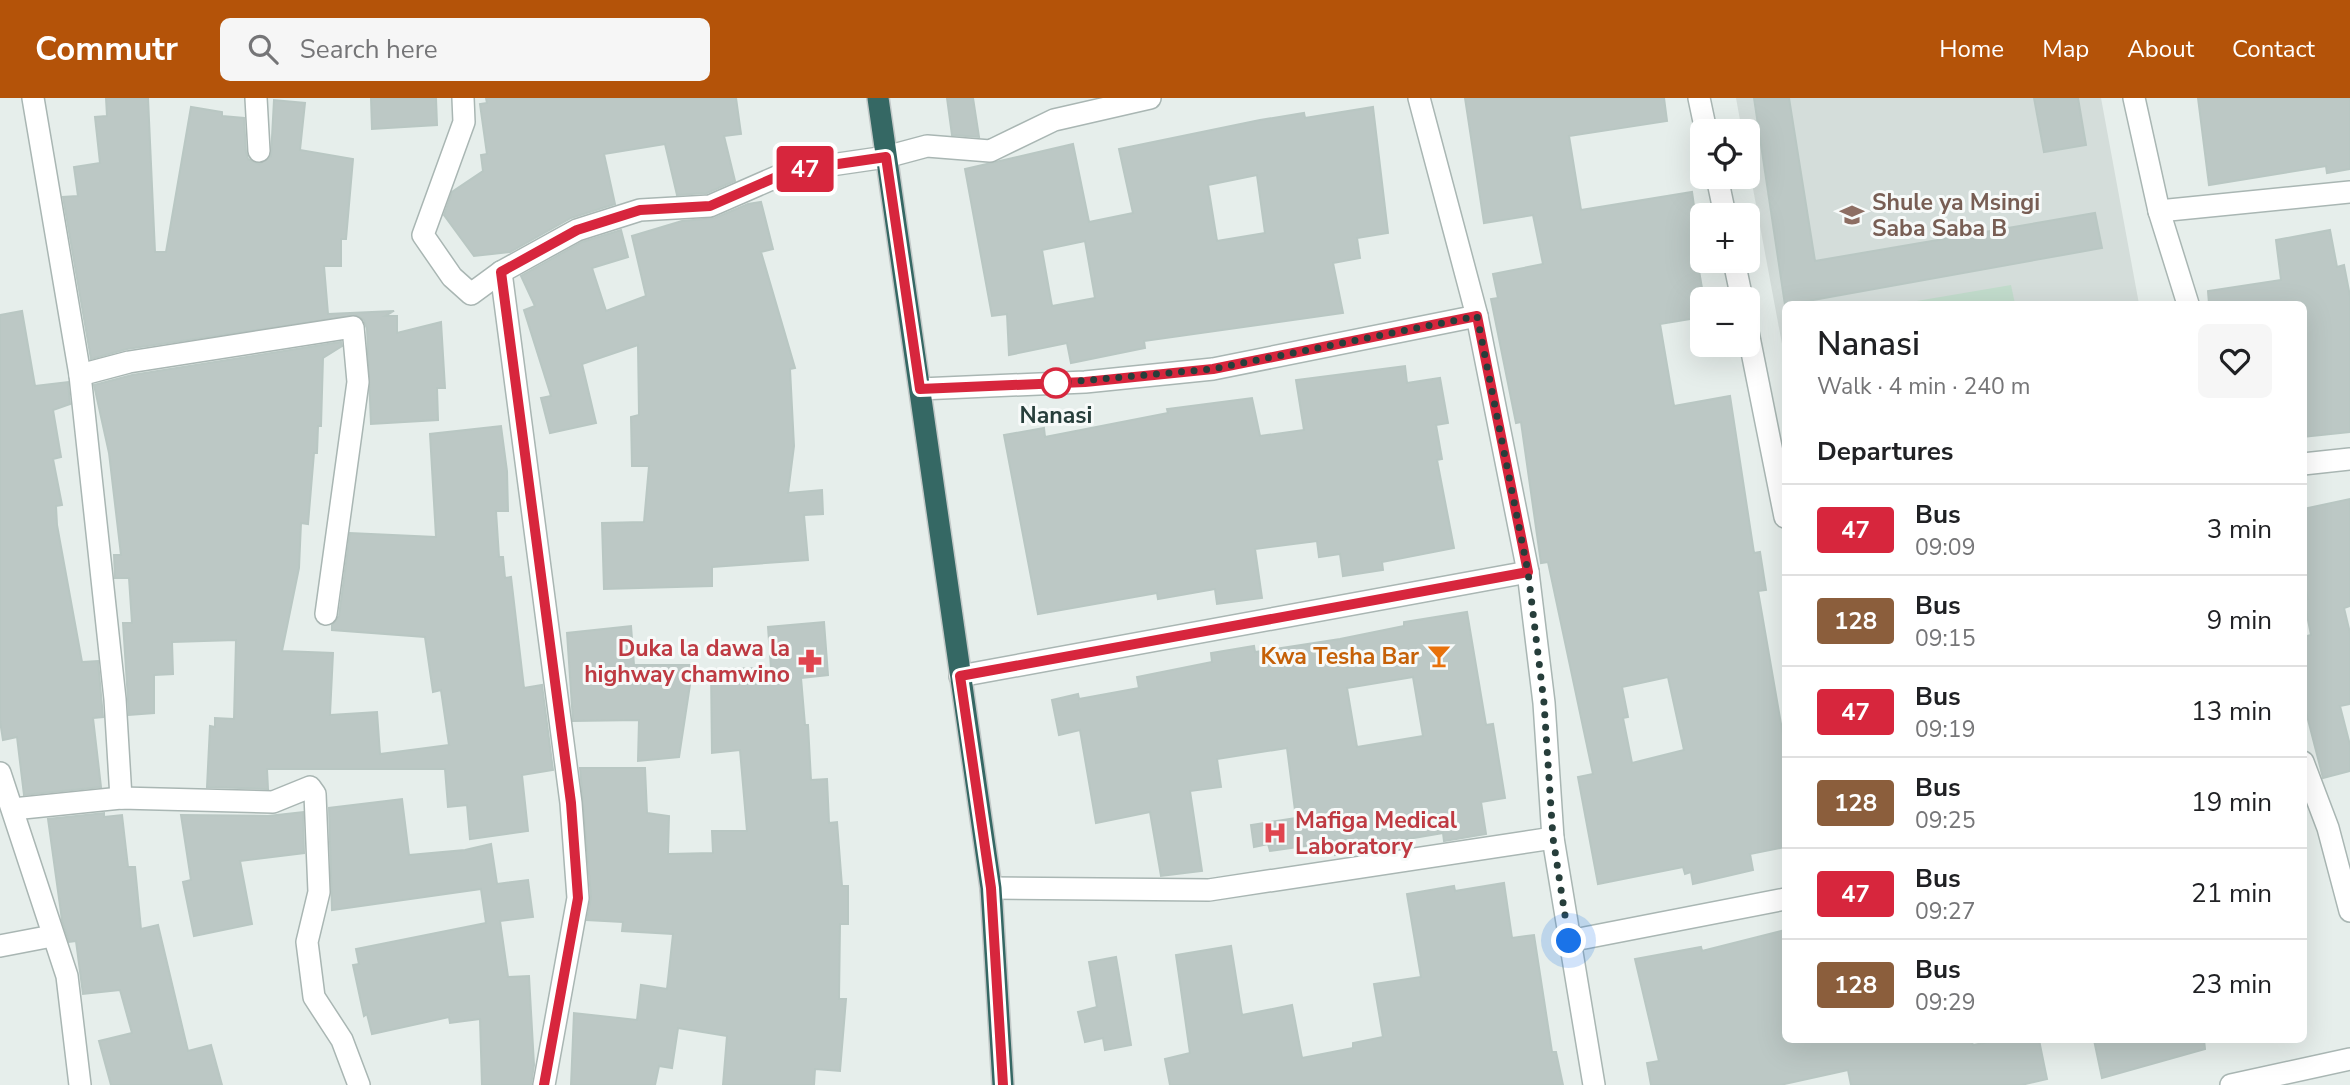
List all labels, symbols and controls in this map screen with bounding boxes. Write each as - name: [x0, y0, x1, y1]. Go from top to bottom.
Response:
- search box: [220, 18, 710, 81]
- text: Commutr: [35, 27, 178, 72]
- icon: search: [244, 30, 282, 68]
- text: Search here: [300, 32, 438, 67]
- text: Home: [1939, 33, 2004, 65]
- text: Map: [2042, 33, 2089, 65]
- text: About: [2127, 33, 2194, 65]
- text: Contact: [2232, 33, 2315, 65]
- map controls: [1690, 119, 1760, 357]
- button: locate: [1690, 119, 1760, 189]
- line badge: 47: [774, 146, 836, 192]
- text: 47: [791, 153, 819, 185]
- place label: Shule ya Msingi Saba Saba B: [1872, 187, 2040, 244]
- school or university icon: Shule ya Msingi Saba Saba B: [1838, 201, 1866, 229]
- button: +: [1690, 203, 1760, 273]
- button: −: [1690, 287, 1760, 357]
- text: Nanasi: [1817, 322, 1920, 367]
- button: heart: [2198, 324, 2272, 398]
- marker: Nanasi: [1041, 368, 1071, 398]
- text: Walk · 4 min · 240 m: [1817, 371, 2030, 402]
- place label: Nanasi: [1020, 400, 1092, 431]
- text: Departures: [1817, 434, 1953, 469]
- text: Bus: [1915, 497, 1961, 532]
- text: 3 min: [2207, 512, 2272, 547]
- text: 47: [1841, 514, 1870, 546]
- text: 09:09: [1915, 532, 1975, 563]
- text: Bus: [1915, 588, 1961, 623]
- text: 9 min: [2207, 603, 2272, 638]
- text: 128: [1834, 605, 1877, 637]
- text: 09:15: [1915, 623, 1975, 654]
- place label: Duka la dawa la highway chamwino: [584, 633, 790, 690]
- place label: Kwa Tesha Bar: [1260, 641, 1419, 672]
- bar icon: Kwa Tesha Bar: [1425, 642, 1453, 670]
- pharmacy icon: Duka la dawa la highway chamwino: [796, 647, 824, 675]
- text: Bus: [1915, 679, 1961, 714]
- text: 13 min: [2191, 694, 2272, 729]
- text: 47: [1841, 696, 1870, 728]
- text: 09:19: [1915, 714, 1975, 745]
- text: Bus: [1915, 770, 1961, 805]
- text: 19 min: [2191, 785, 2272, 820]
- text: 128: [1834, 787, 1877, 819]
- place label: Mafiga Medical Laboratory: [1295, 805, 1458, 862]
- text: 09:25: [1915, 805, 1975, 836]
- hospital icon: Mafiga Medical Laboratory: [1261, 819, 1289, 847]
- text: Bus: [1915, 861, 1961, 896]
- text: 21 min: [2191, 876, 2272, 911]
- text: 47: [1841, 878, 1870, 910]
- text: 09:27: [1915, 896, 1975, 927]
- your location: [1551, 923, 1586, 958]
- text: Bus: [1915, 952, 1961, 987]
- text: 23 min: [2191, 967, 2272, 1002]
- text: 128: [1834, 969, 1877, 1001]
- text: 09:29: [1915, 987, 1975, 1018]

